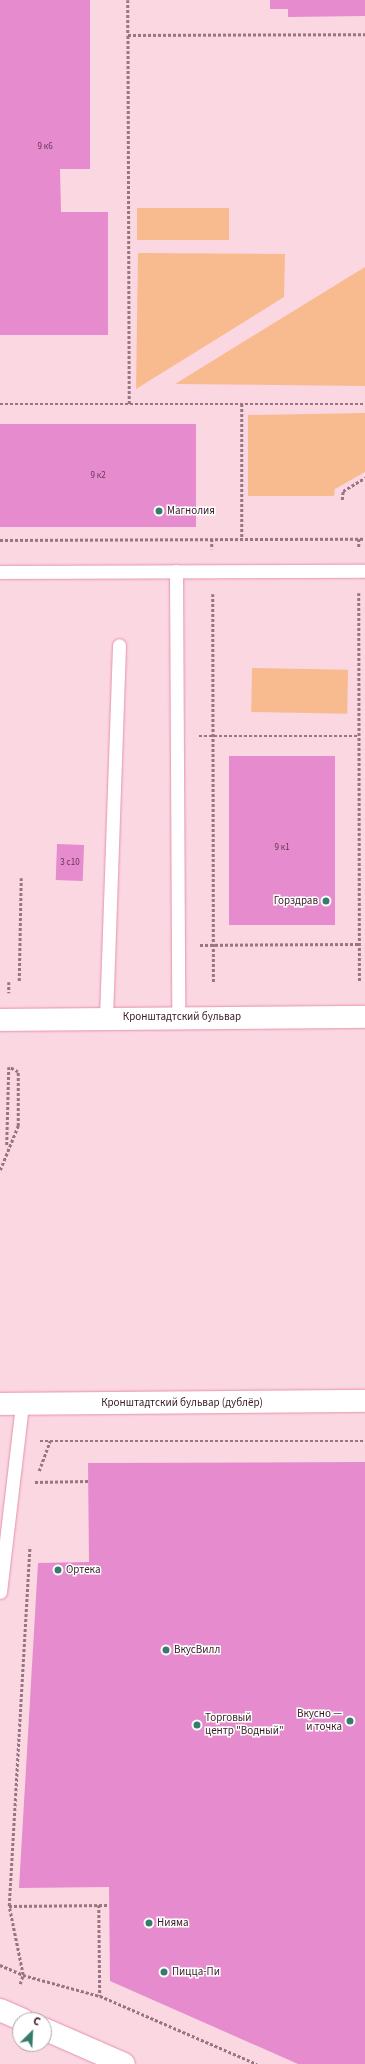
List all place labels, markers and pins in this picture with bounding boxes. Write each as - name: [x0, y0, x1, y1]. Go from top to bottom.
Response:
- place label: Магнолия: [167, 504, 215, 518]
- marker: Магнолия: [154, 506, 164, 516]
- place label: Горздрав: [274, 894, 318, 908]
- marker: Горздрав: [321, 896, 331, 906]
- place label: Ортека: [66, 1563, 100, 1577]
- marker: Ортека: [53, 1565, 63, 1575]
- place label: ВкусВилл: [174, 1643, 220, 1657]
- marker: ВкусВилл: [161, 1645, 171, 1655]
- place label: Вкусно — и точка: [297, 1708, 342, 1734]
- place label: Торговый центр "Водный": [205, 1712, 284, 1738]
- marker: Вкусно — и точка: [345, 1716, 355, 1726]
- marker: Торговый центр "Водный": [192, 1720, 202, 1730]
- place label: Нияма: [157, 1916, 189, 1930]
- marker: Нияма: [144, 1918, 154, 1928]
- place label: Пицца-Пи: [172, 1965, 220, 1979]
- marker: Пицца-Пи: [159, 1967, 169, 1977]

